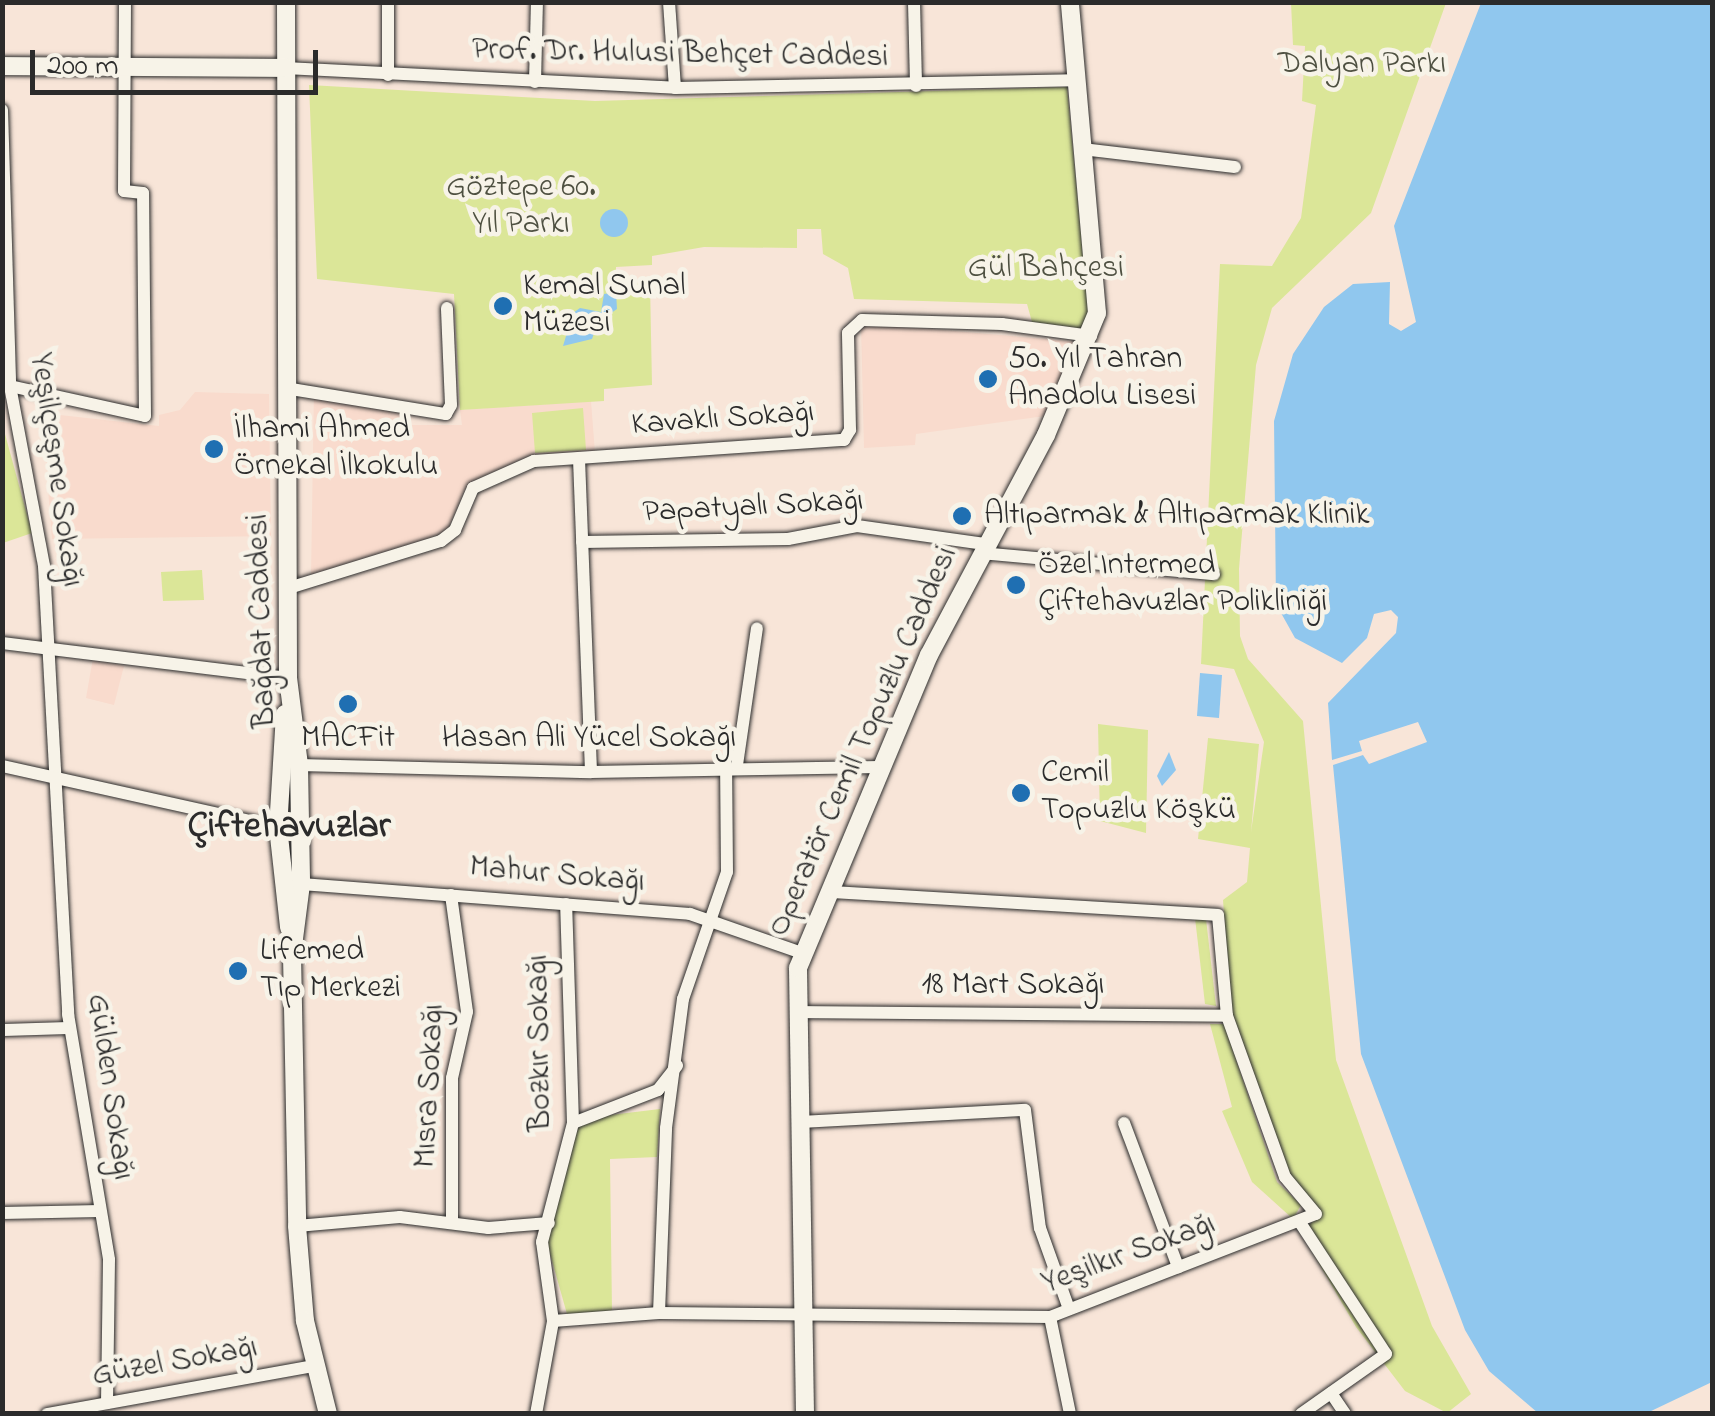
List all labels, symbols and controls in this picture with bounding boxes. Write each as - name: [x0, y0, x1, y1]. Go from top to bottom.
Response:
- scale bar: [35, 30, 322, 92]
- street label: Prof. Dr. Hulusi Behçet Caddesi: [471, 32, 889, 78]
- text: 200 m: [47, 45, 119, 89]
- park label: Dalyan Parkı: [1278, 46, 1446, 84]
- park label: Göztepe 60. Yıl Parkı: [446, 170, 596, 245]
- park label: Gül Bahçesi: [968, 250, 1124, 288]
- place label: Kemal Sunal Müzesi: [523, 269, 686, 344]
- marker: Kemal Sunal Müzesi: [492, 295, 514, 317]
- place label: 50. Yıl Tahran Anadolu Lisesi: [1008, 342, 1196, 417]
- street label: Yeşilçeşme Sokağı: [20, 350, 90, 590]
- marker: 50. Yıl Tahran Anadolu Lisesi: [977, 368, 999, 390]
- street label: Kavaklı Sokağı: [630, 394, 816, 446]
- place label: İlhami Ahmed Örnekal İlkokulu: [234, 412, 438, 487]
- marker: İlhami Ahmed Örnekal İlkokulu: [203, 438, 225, 460]
- street label: Papatyalı Sokağı: [642, 483, 864, 533]
- place label: Altıparmak & Altıparmak Klinik: [984, 497, 1370, 535]
- marker: Altıparmak & Altıparmak Klinik: [949, 503, 975, 529]
- street label: Bağdat Caddesi: [240, 513, 286, 729]
- street label: Operatör Cemil Topuzlu Caddesi: [761, 541, 967, 943]
- place label: Özel Intermed Çiftehavuzlar Polikliniği: [1038, 548, 1327, 623]
- marker: Özel Intermed Çiftehavuzlar Polikliniği: [1003, 572, 1029, 598]
- marker: MACFit: [337, 693, 359, 715]
- place label: MACFit: [301, 720, 395, 758]
- street label: Hasan Ali Yücel Sokağı: [442, 720, 736, 758]
- place label: Cemil Topuzlu Köşkü: [1041, 756, 1236, 831]
- marker: Cemil Topuzlu Köşkü: [1010, 782, 1032, 804]
- district label: Çiftehavuzlar: [187, 805, 391, 851]
- street label: Mahur Sokağı: [468, 849, 646, 903]
- place label: Lifemed Tıp Merkezi: [260, 934, 401, 1009]
- street label: Bozkır Sokağı: [520, 954, 562, 1132]
- marker: Lifemed Tıp Merkezi: [225, 958, 251, 984]
- street label: 18 Mart Sokağı: [921, 967, 1105, 1005]
- street label: Gülden Sokağı: [77, 992, 141, 1182]
- street label: Mısra Sokağı: [408, 1003, 454, 1169]
- street label: Yeşilkır Sokağı: [1037, 1206, 1221, 1304]
- street label: Güzel Sokağı: [89, 1330, 261, 1396]

